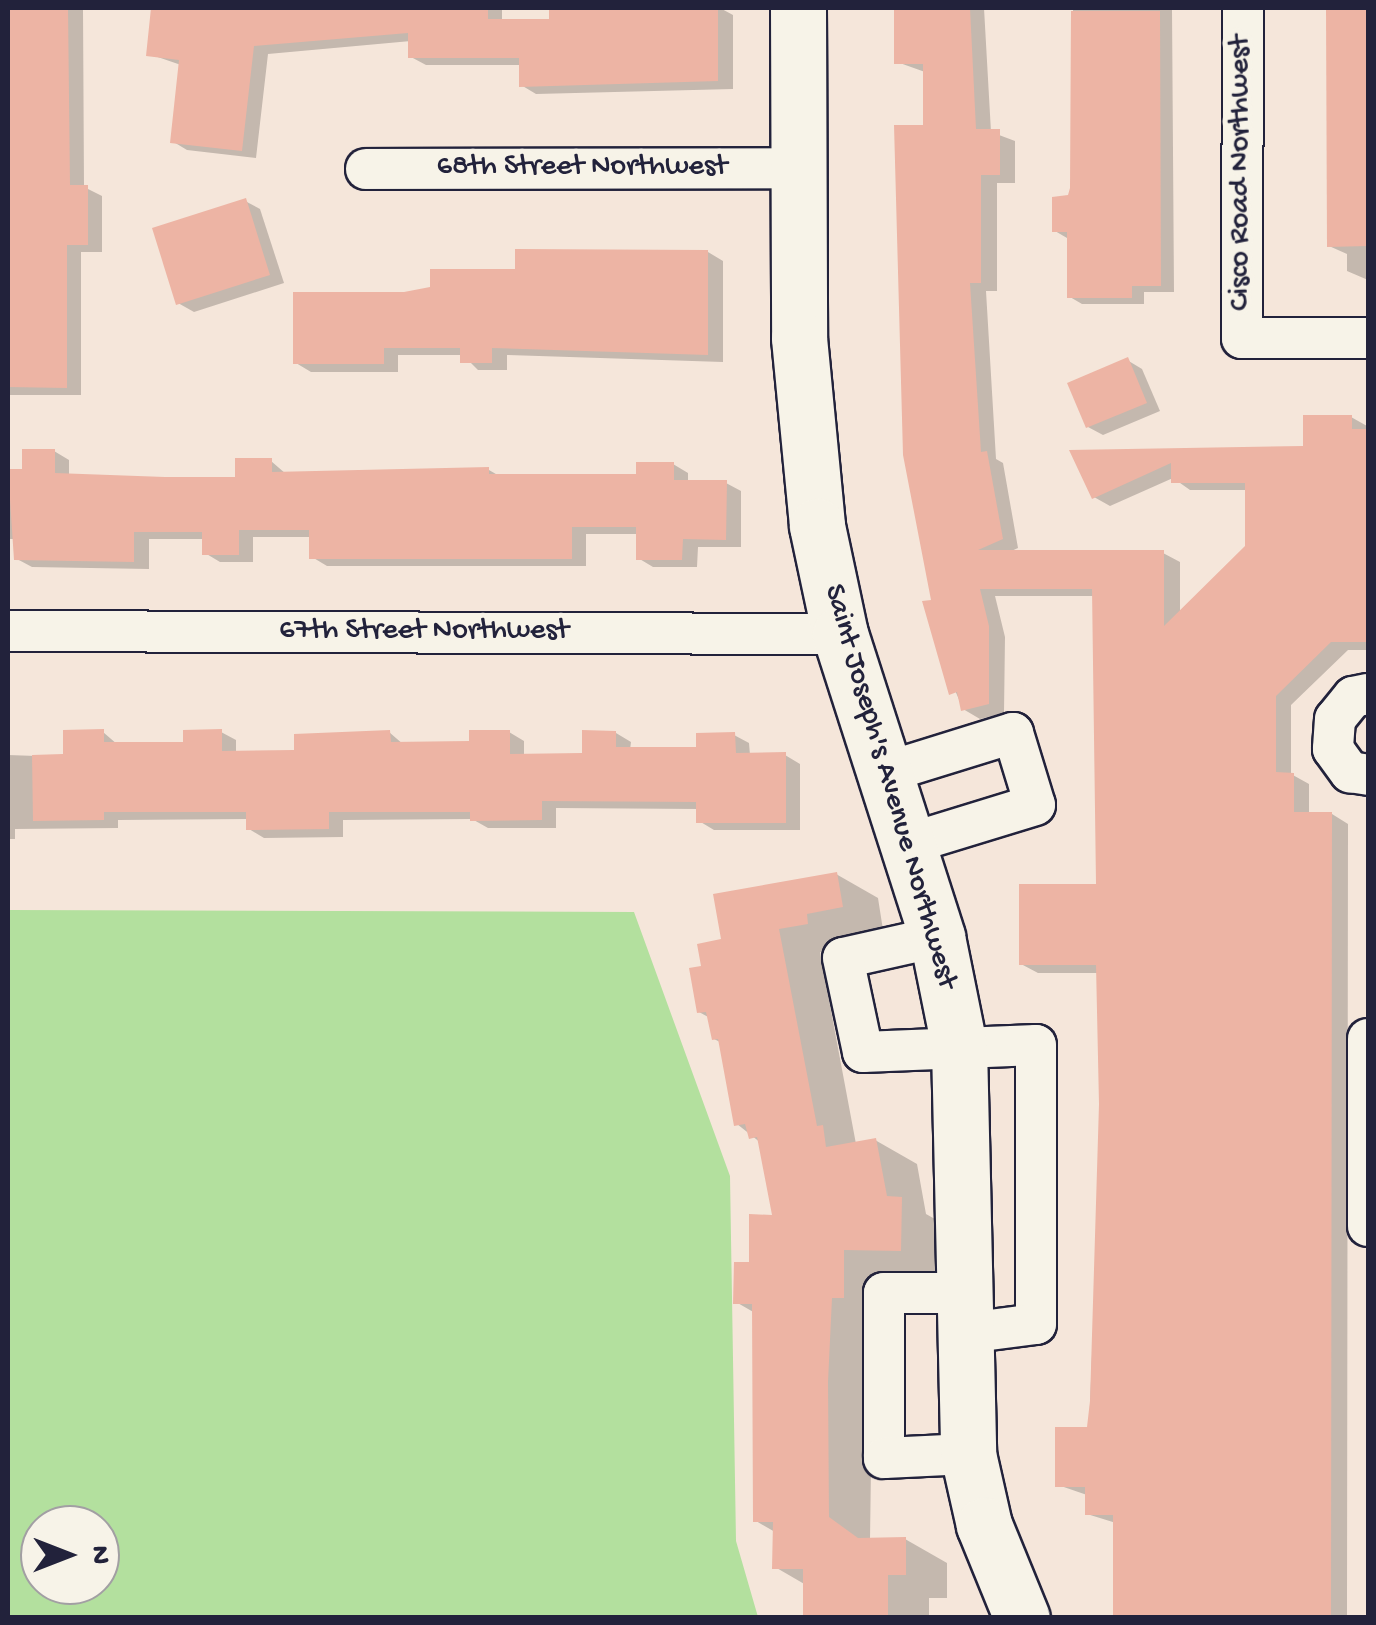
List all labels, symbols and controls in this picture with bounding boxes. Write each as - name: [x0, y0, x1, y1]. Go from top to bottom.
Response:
- street label: Cisco Road Northwest: [1224, 35, 1260, 311]
- street label: 68th Street Northwest: [437, 150, 727, 186]
- street label: Saint Joseph's Avenue Northwest: [814, 581, 964, 993]
- street label: 67th Street Northwest: [279, 614, 569, 650]
- north arrow: [20, 1505, 120, 1605]
- text: N: [82, 1546, 115, 1564]

